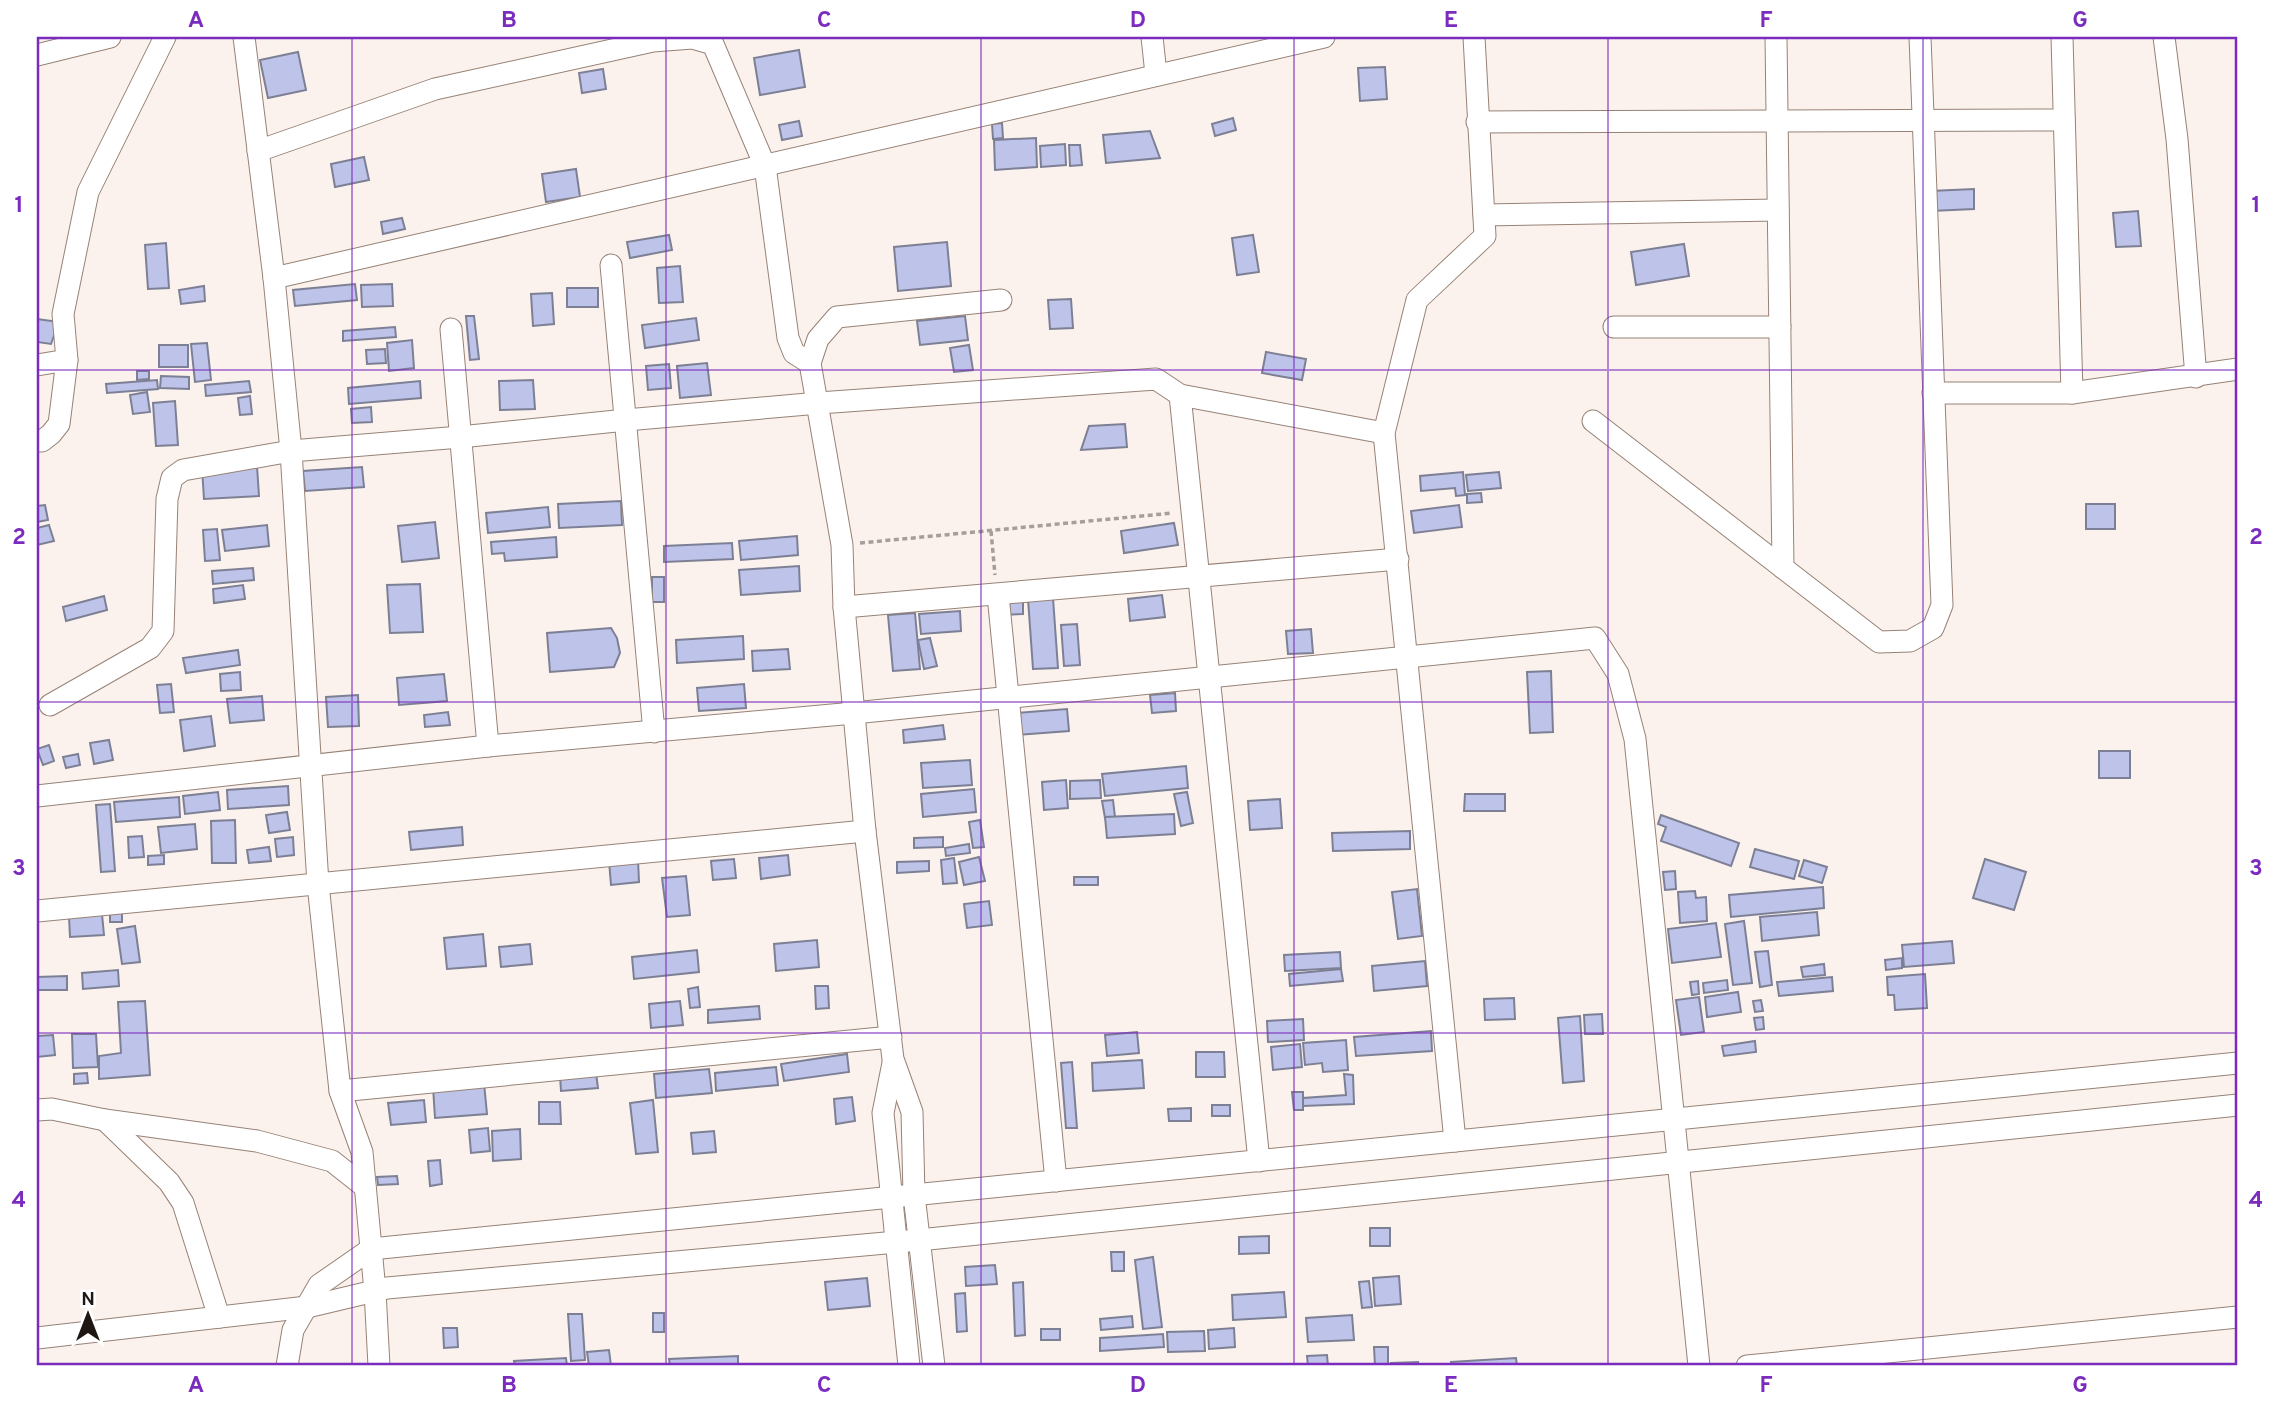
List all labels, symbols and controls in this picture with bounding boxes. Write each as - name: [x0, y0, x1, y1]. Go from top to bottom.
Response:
- text: A: [188, 7, 204, 36]
- text: B: [501, 7, 517, 36]
- text: C: [817, 7, 831, 36]
- text: D: [1130, 7, 1146, 36]
- text: E: [1444, 7, 1458, 36]
- text: F: [1759, 7, 1773, 36]
- text: G: [2072, 7, 2088, 36]
- text: 1: [14, 192, 24, 221]
- text: 1: [2251, 192, 2261, 221]
- text: 2: [12, 524, 26, 553]
- text: 2: [2249, 524, 2263, 553]
- text: 3: [12, 855, 26, 884]
- text: 3: [2249, 855, 2263, 884]
- text: 4: [12, 1187, 26, 1216]
- text: 4: [2249, 1187, 2263, 1216]
- north arrow: [52, 1280, 122, 1350]
- text: N: [81, 1288, 95, 1312]
- text: A: [188, 1372, 204, 1401]
- text: B: [501, 1372, 517, 1401]
- text: C: [817, 1372, 831, 1401]
- text: D: [1130, 1372, 1146, 1401]
- text: E: [1444, 1372, 1458, 1401]
- text: F: [1759, 1372, 1773, 1401]
- text: G: [2072, 1372, 2088, 1401]

